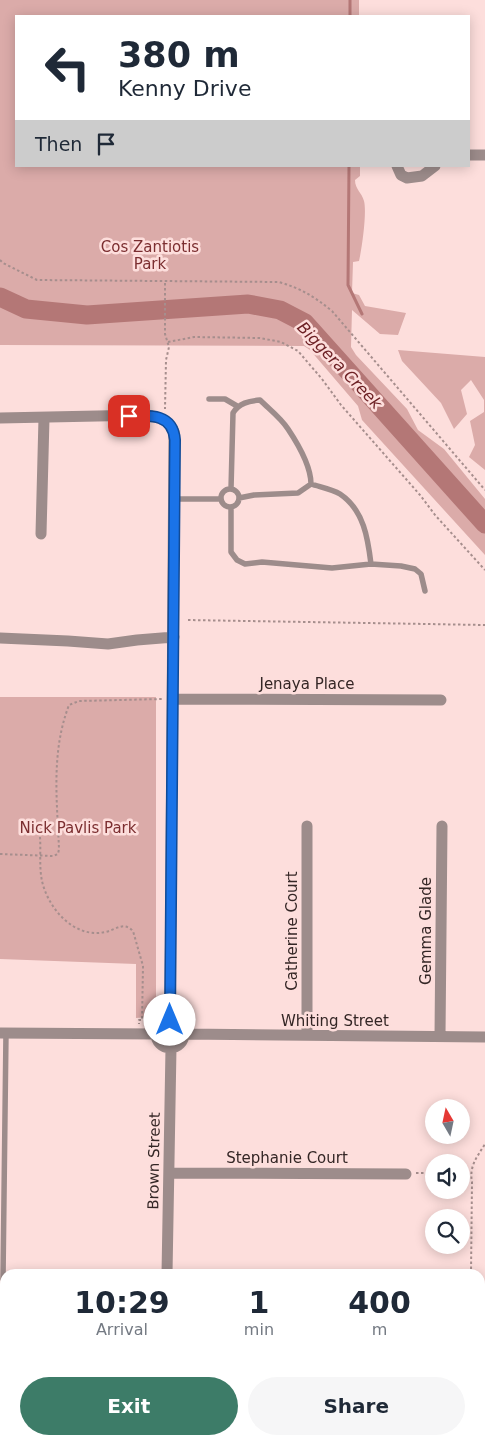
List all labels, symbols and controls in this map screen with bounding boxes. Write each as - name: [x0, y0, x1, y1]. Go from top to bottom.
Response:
- icon: left: [35, 35, 100, 100]
- text: 380 m: [118, 35, 240, 75]
- text: Kenny Drive: [118, 76, 251, 101]
- icon: arrive: [92, 130, 120, 158]
- text: Then: [35, 133, 82, 155]
- park label: Cos Zantiotis Park: [101, 238, 199, 273]
- water label: Biggera Creek: [293, 318, 386, 413]
- pin: [108, 395, 150, 437]
- icon: arrive: [115, 402, 143, 430]
- street label: Jenaya Place: [258, 675, 355, 693]
- park label: Nick Pavlis Park: [20, 819, 137, 837]
- street label: Catherine Court: [283, 871, 301, 991]
- street label: Gemma Glade: [417, 877, 435, 985]
- position arrow: [143, 993, 195, 1045]
- street label: Whiting Street: [281, 1012, 389, 1030]
- north arrow: [425, 1099, 470, 1144]
- map controls: [425, 1099, 470, 1254]
- street label: Brown Street: [144, 1112, 164, 1210]
- street label: Stephanie Court: [226, 1149, 348, 1167]
- button: sound: [425, 1154, 470, 1199]
- button: search: [425, 1209, 470, 1254]
- text: 10:29: [74, 1285, 170, 1320]
- text: 1: [248, 1285, 269, 1320]
- text: 400: [348, 1285, 411, 1320]
- text: Arrival: [96, 1320, 148, 1339]
- text: min: [244, 1320, 274, 1339]
- text: m: [372, 1320, 387, 1339]
- button: Exit: [20, 1377, 238, 1435]
- button: Share: [248, 1377, 465, 1435]

